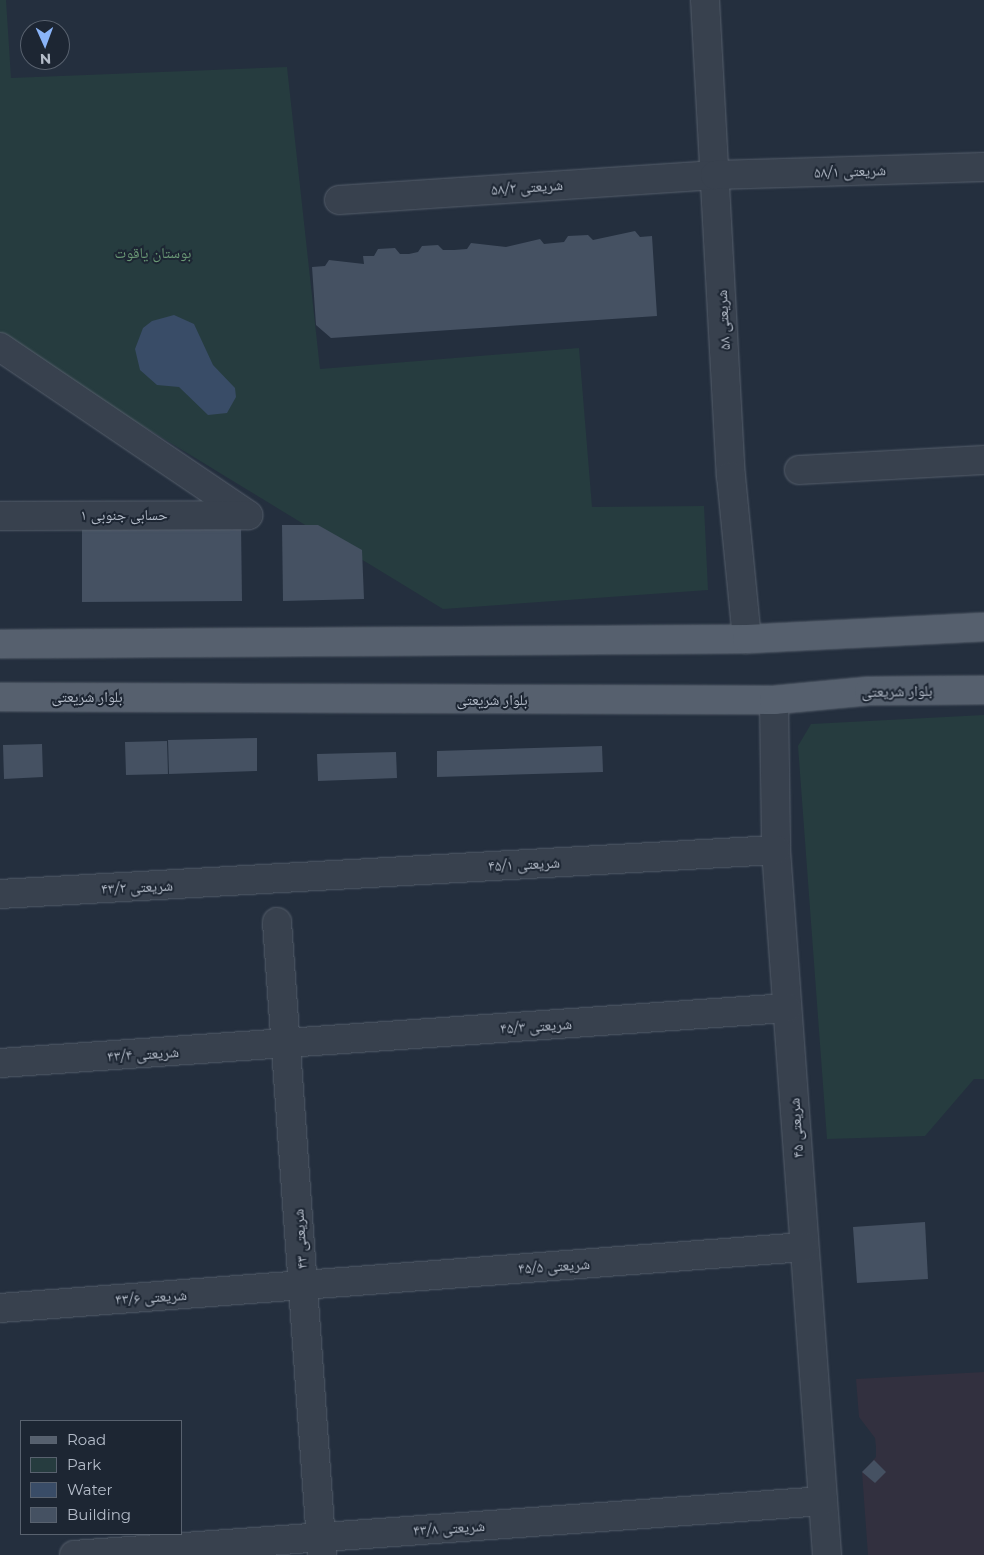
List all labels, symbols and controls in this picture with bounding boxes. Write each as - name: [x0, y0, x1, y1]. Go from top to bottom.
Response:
- north arrow: [20, 20, 70, 70]
- text: N: [40, 50, 51, 68]
- street label: شریعتی ۵۸/۱: [814, 161, 886, 181]
- street label: شریعتی ۵۸/۲: [490, 176, 564, 198]
- park label: بوستان یاقوت: [115, 244, 191, 262]
- street label: شریعتی ۵۸: [712, 289, 734, 351]
- street label: حسابی جنوبی ۱: [80, 506, 168, 524]
- street label: بلوار شریعتی: [861, 681, 933, 701]
- street label: بلوار شریعتی: [51, 688, 123, 706]
- street label: بلوار شریعتی: [456, 691, 528, 709]
- street label: شریعتی ۴۵/۱: [488, 853, 560, 875]
- street label: شریعتی ۴۳/۲: [101, 876, 173, 898]
- street label: شریعتی ۴۵/۳: [499, 1015, 573, 1037]
- street label: شریعتی ۴۳/۴: [106, 1043, 180, 1065]
- street label: شریعتی ۴۵: [785, 1097, 807, 1159]
- street label: شریعتی ۴۳: [289, 1208, 311, 1270]
- street label: شریعتی ۴۵/۵: [517, 1255, 591, 1277]
- street label: شریعتی ۴۳/۶: [114, 1286, 188, 1308]
- legend: [20, 1420, 182, 1535]
- text: Road: [67, 1430, 106, 1449]
- text: Park: [67, 1455, 101, 1474]
- text: Water: [67, 1480, 113, 1499]
- text: Building: [67, 1505, 131, 1524]
- street label: شریعتی ۴۳/۸: [412, 1517, 486, 1539]

